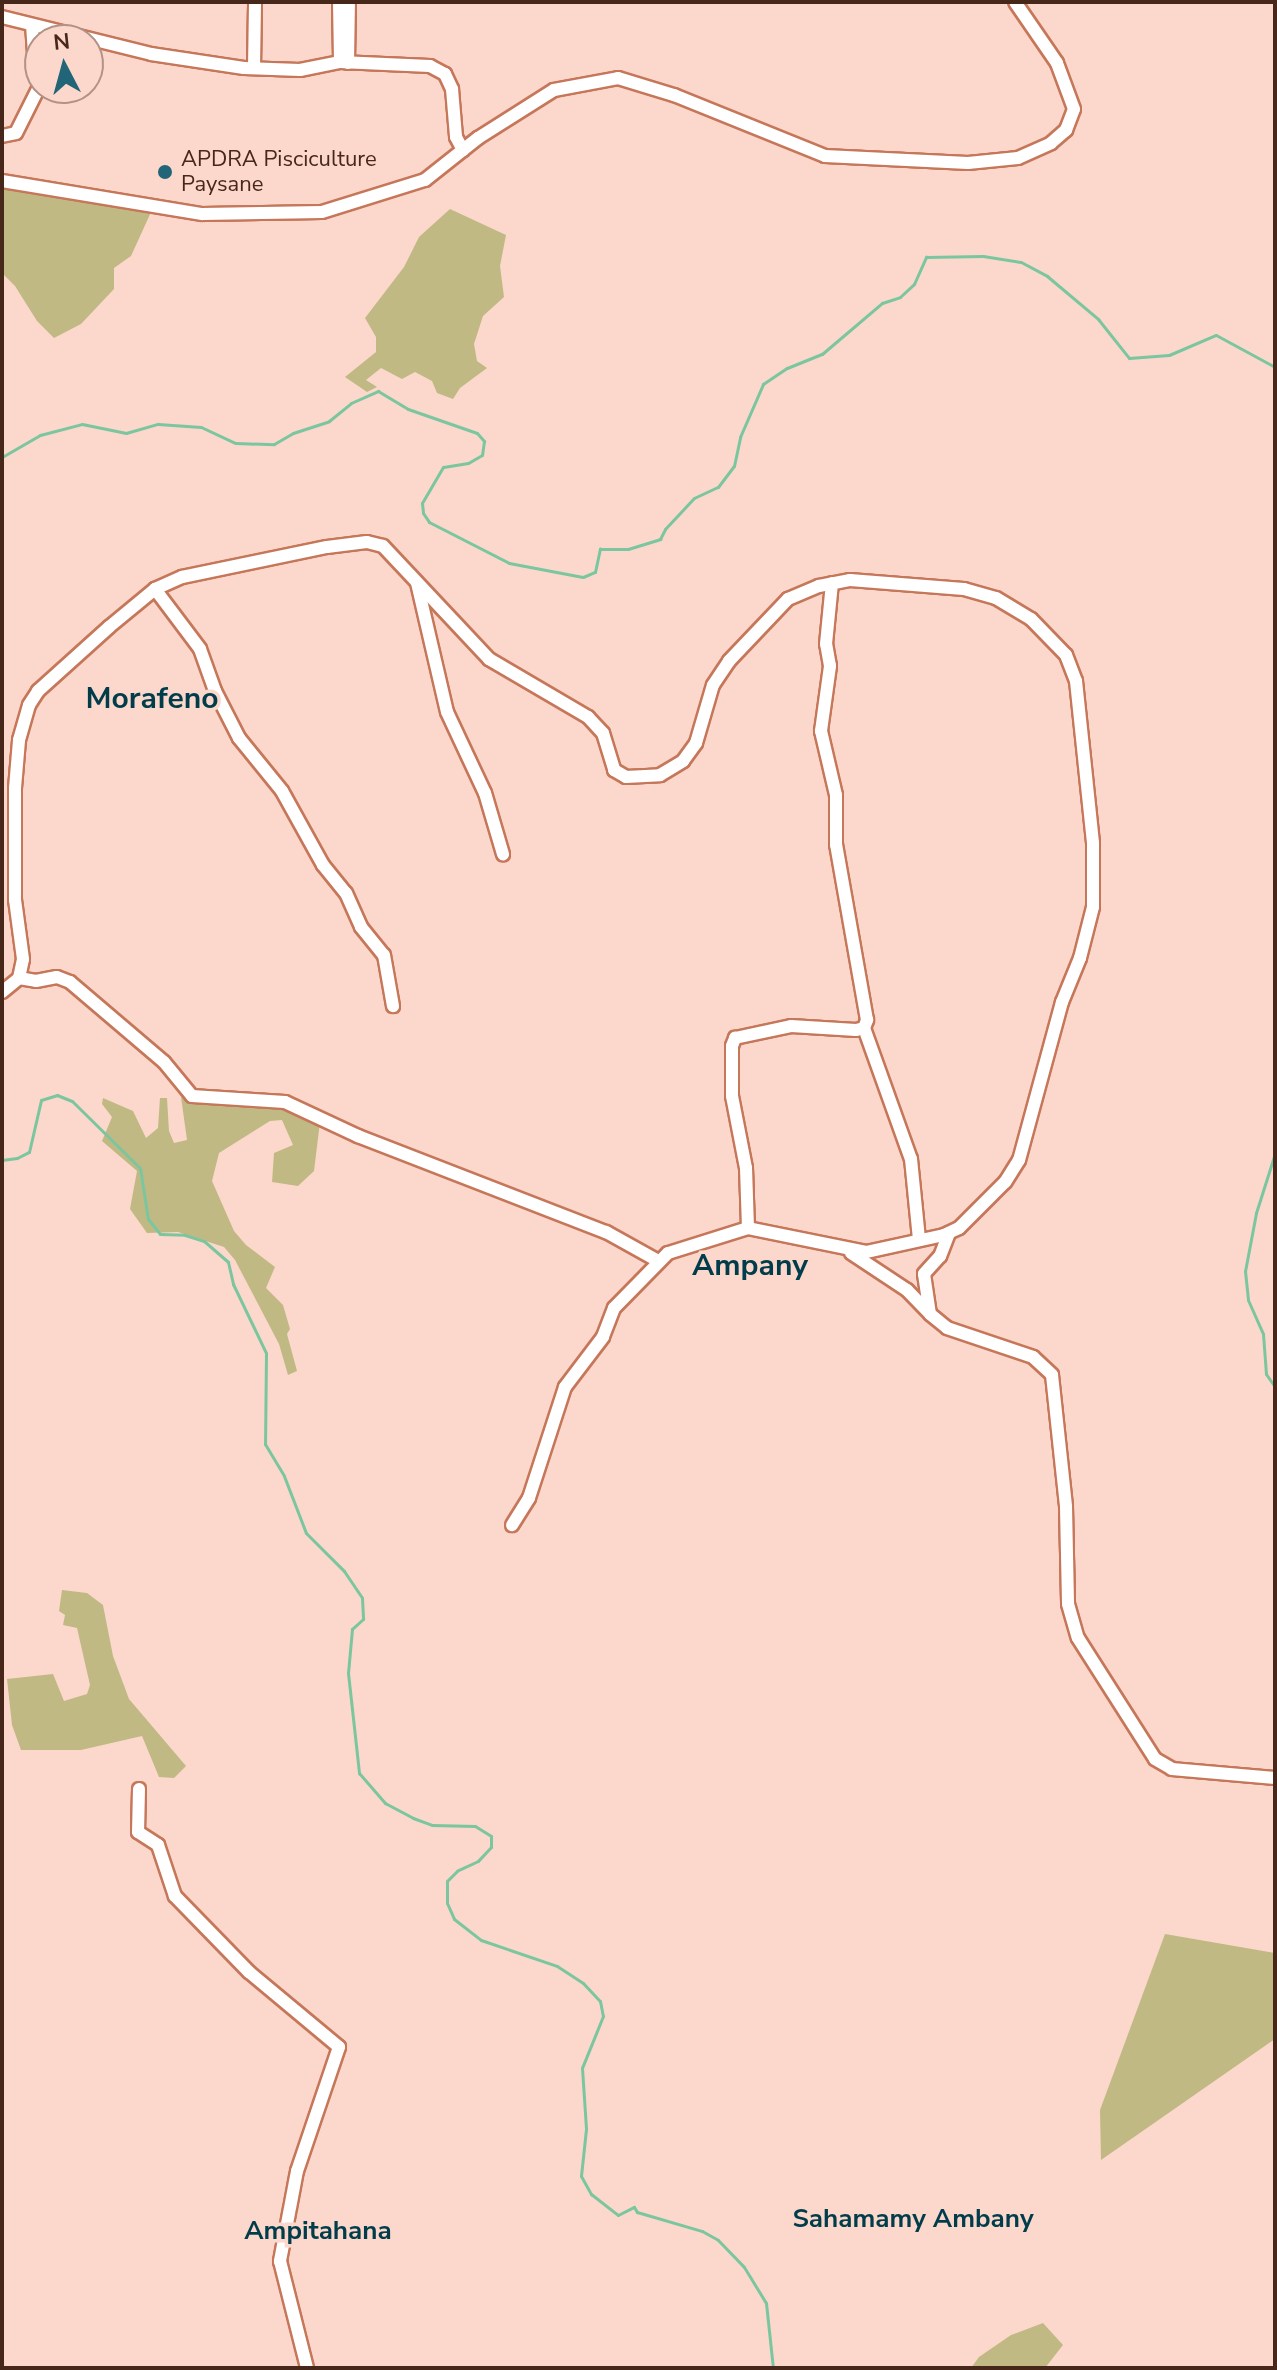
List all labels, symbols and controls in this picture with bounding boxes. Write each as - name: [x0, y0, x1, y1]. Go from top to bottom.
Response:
- north arrow: [24, 24, 104, 104]
- text: N: [52, 26, 71, 58]
- place label: APDRA Pisciculture Paysane: [181, 146, 377, 198]
- marker: APDRA Pisciculture Paysane: [156, 163, 174, 181]
- district label: Morafeno: [86, 681, 218, 717]
- district label: Ampany: [692, 1248, 808, 1284]
- district label: Sahamamy Ambany: [792, 2203, 1034, 2235]
- district label: Ampitahana: [244, 2215, 392, 2247]

